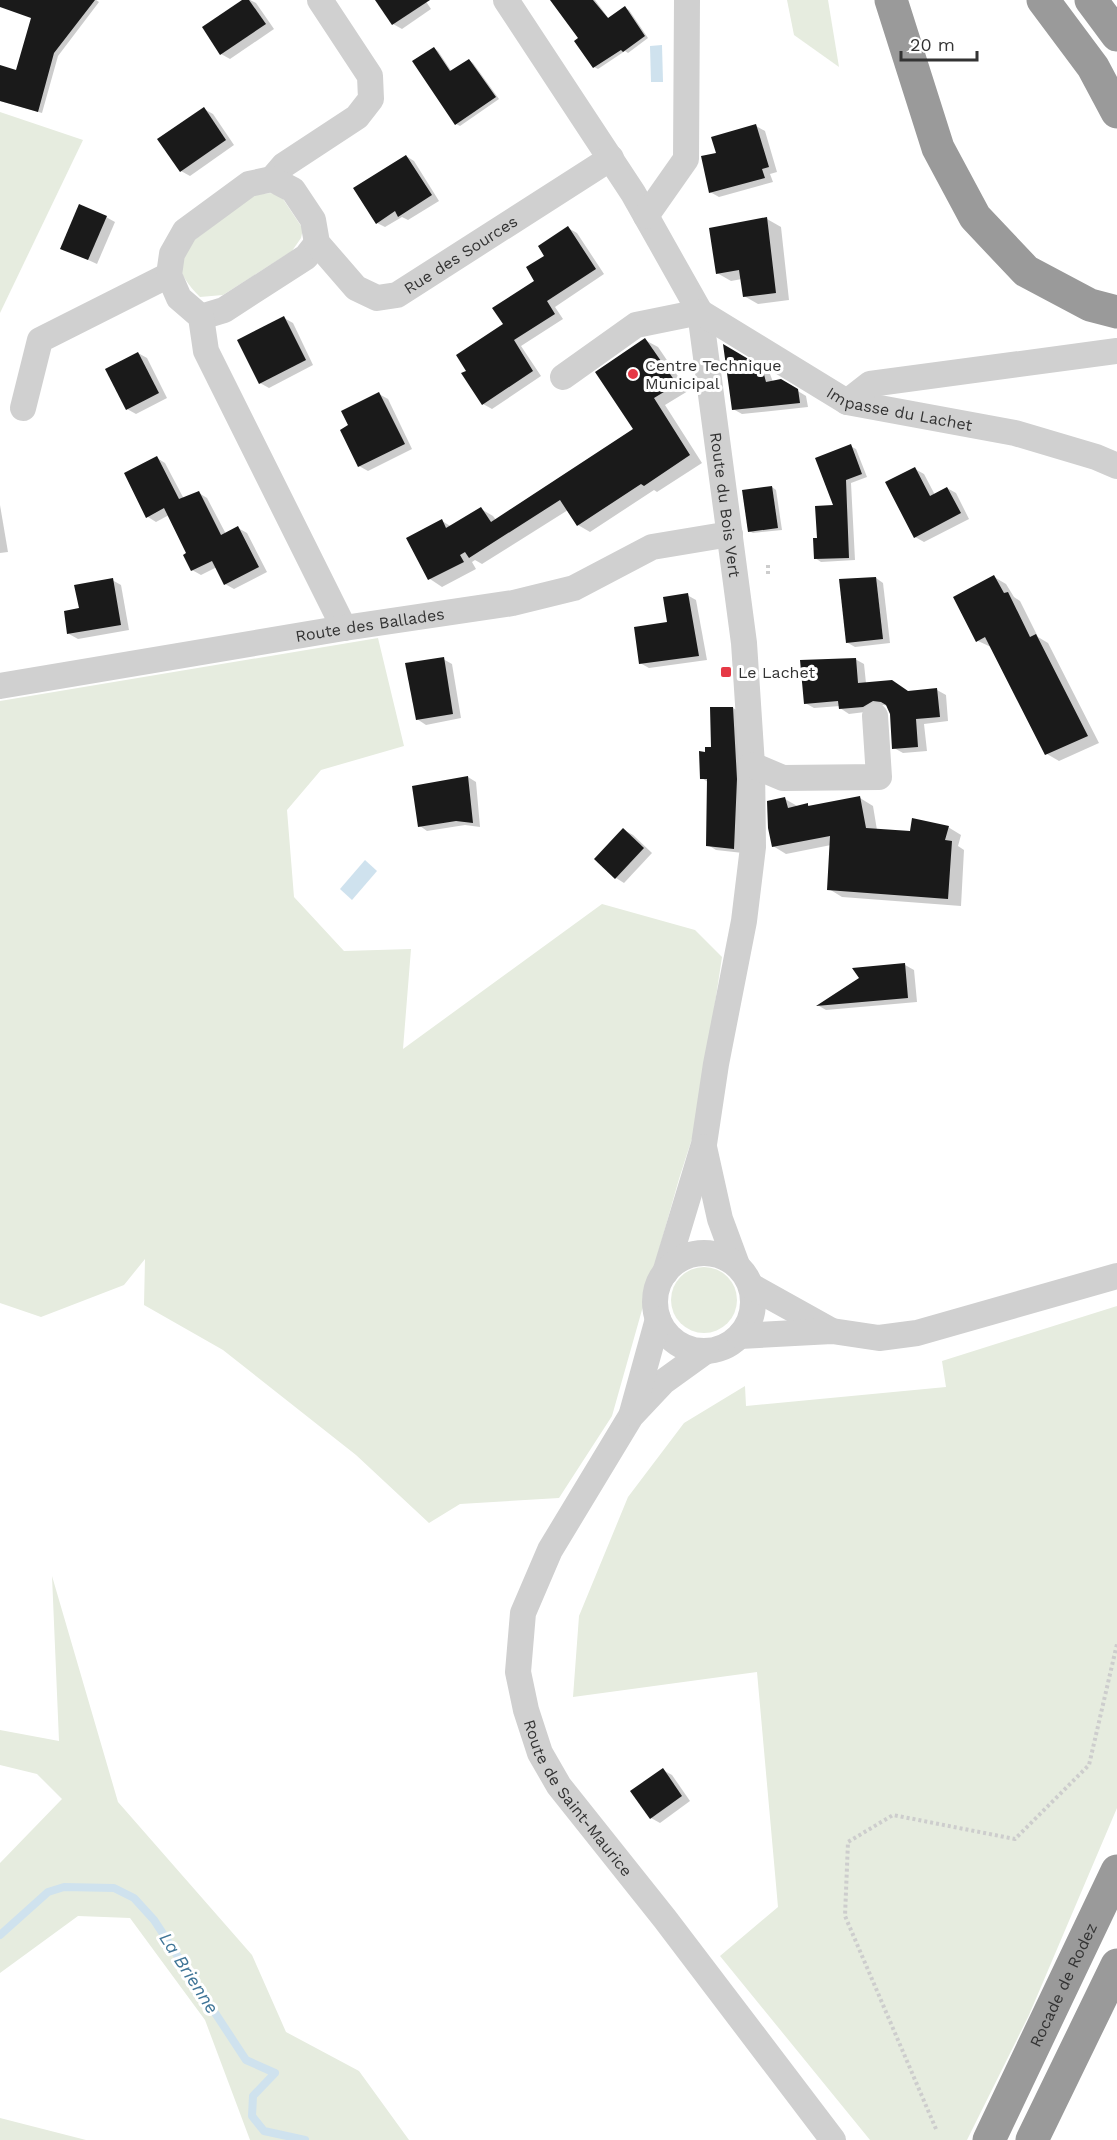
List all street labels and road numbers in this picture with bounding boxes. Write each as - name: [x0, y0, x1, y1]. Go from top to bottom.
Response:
- street label: Rue des Sources: [400, 212, 521, 298]
- street label: Impasse du Lachet: [823, 383, 974, 435]
- street label: Route du Bois Vert: [706, 431, 744, 579]
- street label: Route des Ballades: [294, 604, 446, 646]
- street label: Route de Saint-Maurice: [520, 1717, 636, 1880]
- street label: Rocade de Rodez: [1026, 1920, 1101, 2050]

